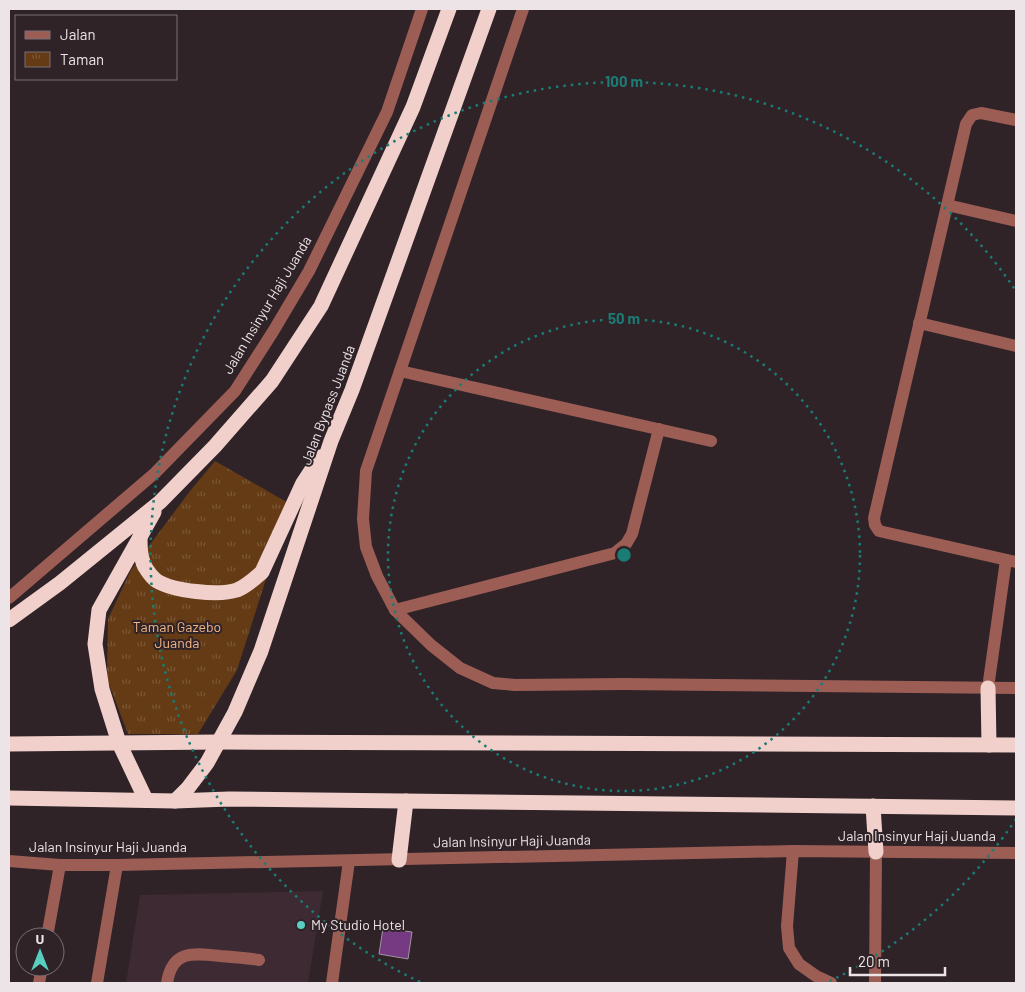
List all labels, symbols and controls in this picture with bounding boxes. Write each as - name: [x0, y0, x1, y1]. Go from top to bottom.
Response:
- legend: [15, 15, 178, 80]
- text: Jalan: [60, 25, 96, 43]
- text: Taman: [60, 50, 104, 68]
- text: 100 m: [605, 72, 643, 90]
- street label: Jalan Insinyur Haji Juanda: [219, 233, 314, 377]
- text: 50 m: [608, 309, 640, 327]
- street label: Jalan Bypass Juanda: [297, 342, 358, 467]
- centre of rings: [615, 546, 633, 564]
- park label: Taman Gazebo Juanda: [133, 618, 221, 651]
- street label: Jalan Insinyur Haji Juanda: [838, 827, 996, 844]
- street label: Jalan Insinyur Haji Juanda: [433, 831, 591, 850]
- street label: Jalan Insinyur Haji Juanda: [29, 838, 187, 855]
- place label: My Studio Hotel: [311, 916, 405, 933]
- marker: My Studio Hotel: [295, 919, 307, 931]
- north arrow: [15, 927, 65, 977]
- text: U: [36, 930, 45, 947]
- scale bar: [850, 944, 945, 976]
- text: 20 m: [858, 952, 890, 970]

